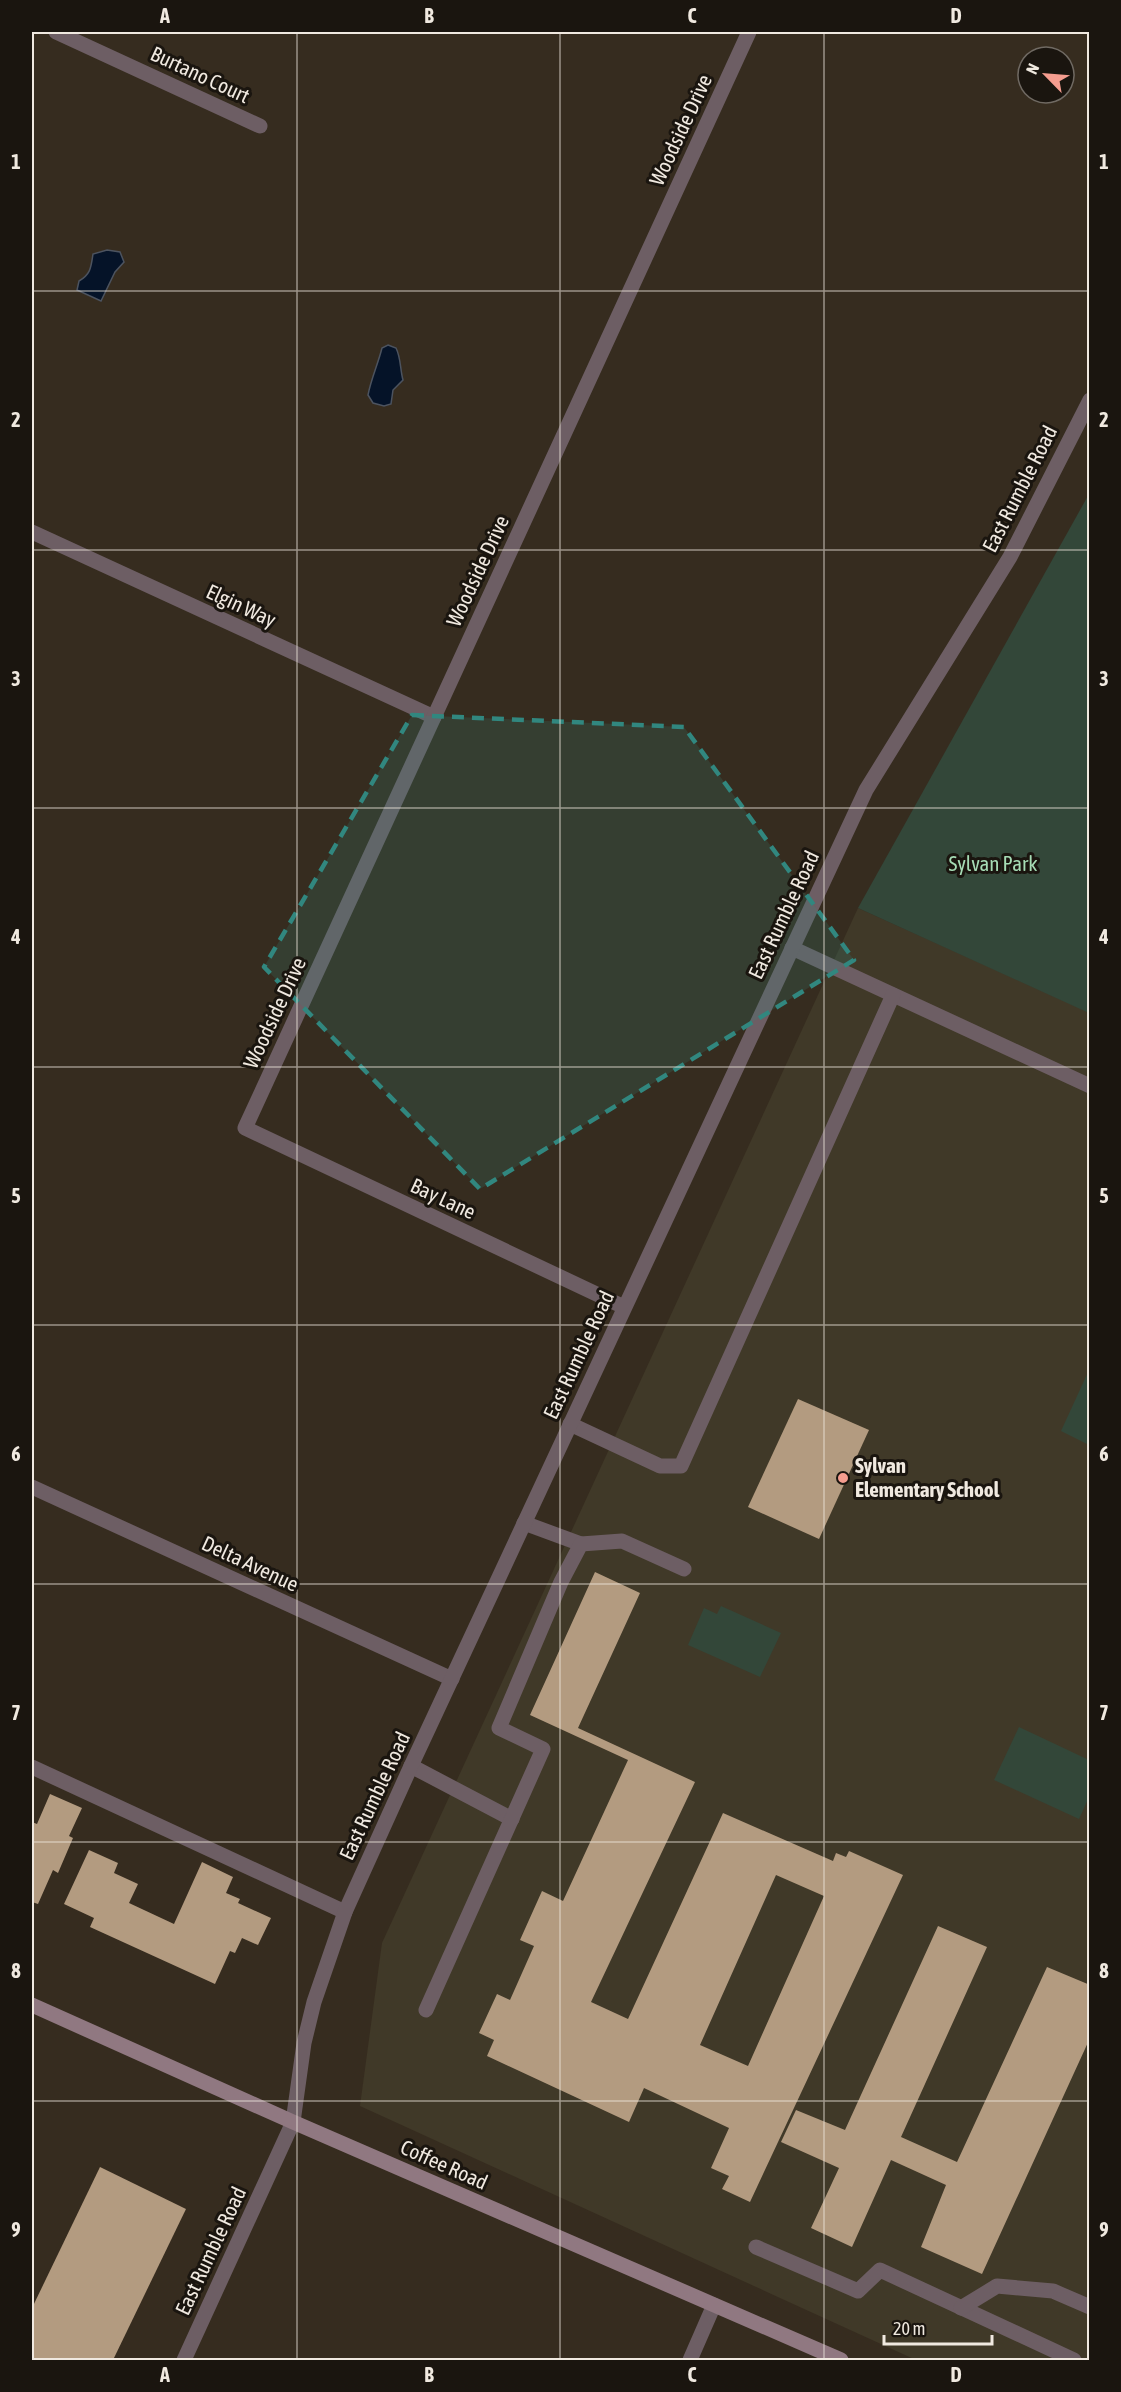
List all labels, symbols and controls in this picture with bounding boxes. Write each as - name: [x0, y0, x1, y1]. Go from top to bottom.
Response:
- text: A: [159, 4, 170, 27]
- text: B: [424, 4, 434, 27]
- text: C: [688, 4, 697, 27]
- text: D: [950, 4, 962, 27]
- street label: Burtano Court: [147, 41, 254, 107]
- north arrow: [1016, 45, 1076, 105]
- text: N: [1022, 61, 1043, 77]
- street label: Woodside Drive: [644, 70, 716, 189]
- text: 1: [11, 150, 21, 173]
- text: 1: [1099, 150, 1109, 173]
- text: 2: [11, 408, 21, 431]
- text: 2: [1099, 408, 1109, 431]
- street label: East Rumble Road: [977, 421, 1061, 556]
- street label: Woodside Drive: [441, 511, 513, 630]
- street label: Elgin Way: [203, 579, 280, 632]
- text: 3: [11, 667, 21, 690]
- text: 3: [1099, 667, 1109, 690]
- street label: East Rumble Road: [743, 847, 823, 982]
- park label: Sylvan Park: [949, 851, 1037, 875]
- text: 4: [10, 925, 21, 948]
- text: 4: [1098, 925, 1109, 948]
- street label: Woodside Drive: [238, 953, 310, 1072]
- street label: Bay Lane: [407, 1173, 480, 1224]
- text: 5: [11, 1184, 21, 1207]
- text: 5: [1099, 1184, 1109, 1207]
- street label: East Rumble Road: [538, 1287, 618, 1422]
- text: 6: [11, 1442, 21, 1465]
- text: 6: [1099, 1442, 1109, 1465]
- place label: Sylvan Elementary School: [855, 1453, 1000, 1501]
- marker: Sylvan Elementary School: [836, 1471, 850, 1485]
- street label: Delta Avenue: [198, 1530, 302, 1596]
- text: 7: [11, 1701, 21, 1724]
- text: 7: [1099, 1701, 1109, 1724]
- street label: East Rumble Road: [334, 1728, 414, 1863]
- text: 8: [11, 1959, 21, 1982]
- text: 8: [1099, 1959, 1109, 1982]
- street label: Coffee Road: [397, 2134, 492, 2194]
- street label: East Rumble Road: [170, 2183, 250, 2318]
- text: 9: [11, 2218, 21, 2241]
- text: 9: [1099, 2218, 1109, 2241]
- scale bar: [884, 2308, 992, 2346]
- text: 20 m: [893, 2318, 925, 2339]
- text: A: [159, 2363, 170, 2386]
- text: B: [424, 2363, 434, 2386]
- text: C: [688, 2363, 697, 2386]
- text: D: [950, 2363, 962, 2386]

